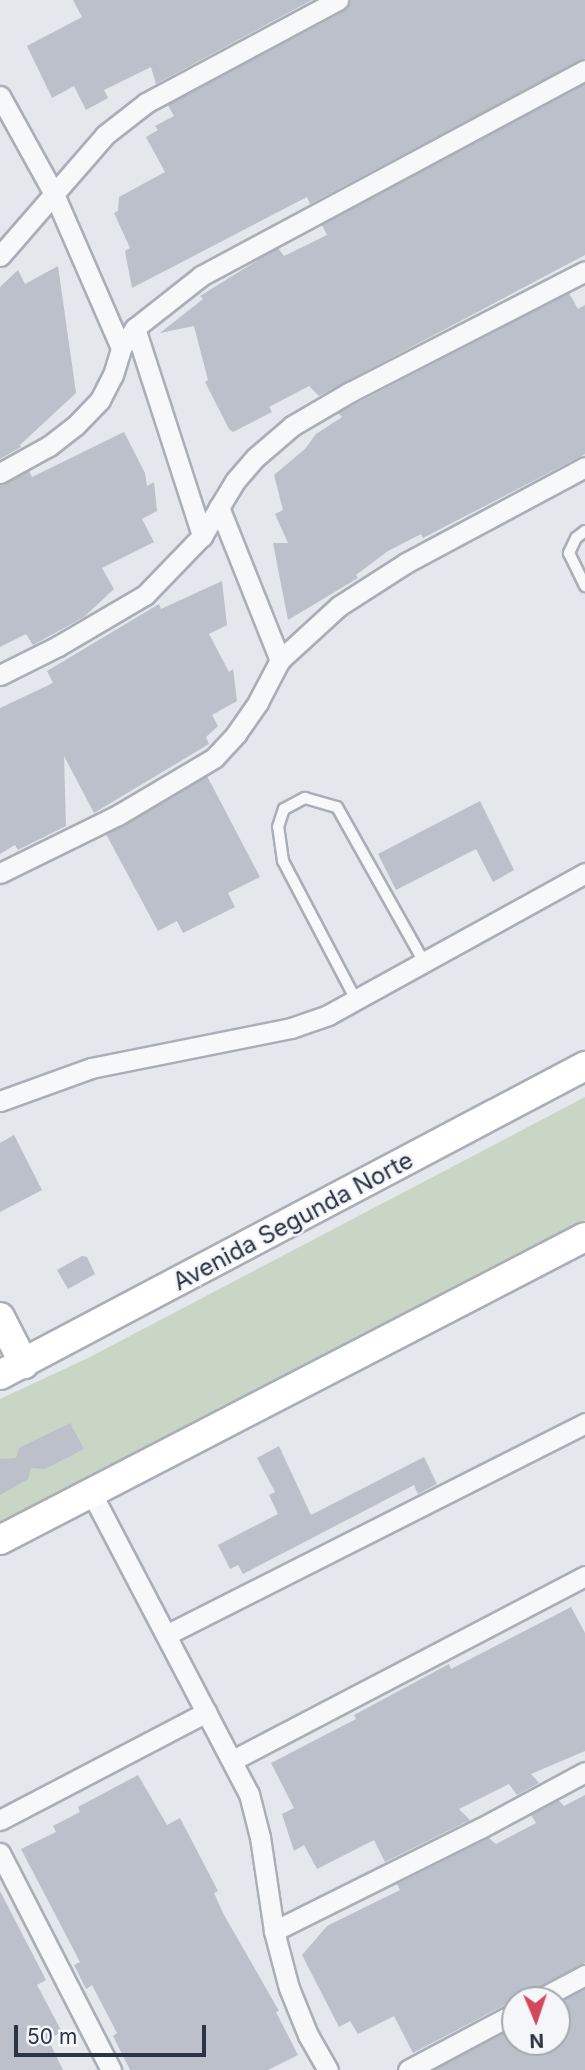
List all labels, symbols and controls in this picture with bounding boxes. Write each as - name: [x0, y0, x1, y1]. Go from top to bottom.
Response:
- street label: Avenida Segunda Norte: [168, 1145, 418, 1297]
- north arrow: [501, 1986, 571, 2056]
- scale bar: [18, 2010, 210, 2054]
- text: 50 m: [27, 2024, 77, 2049]
- text: N: [529, 2029, 544, 2052]

